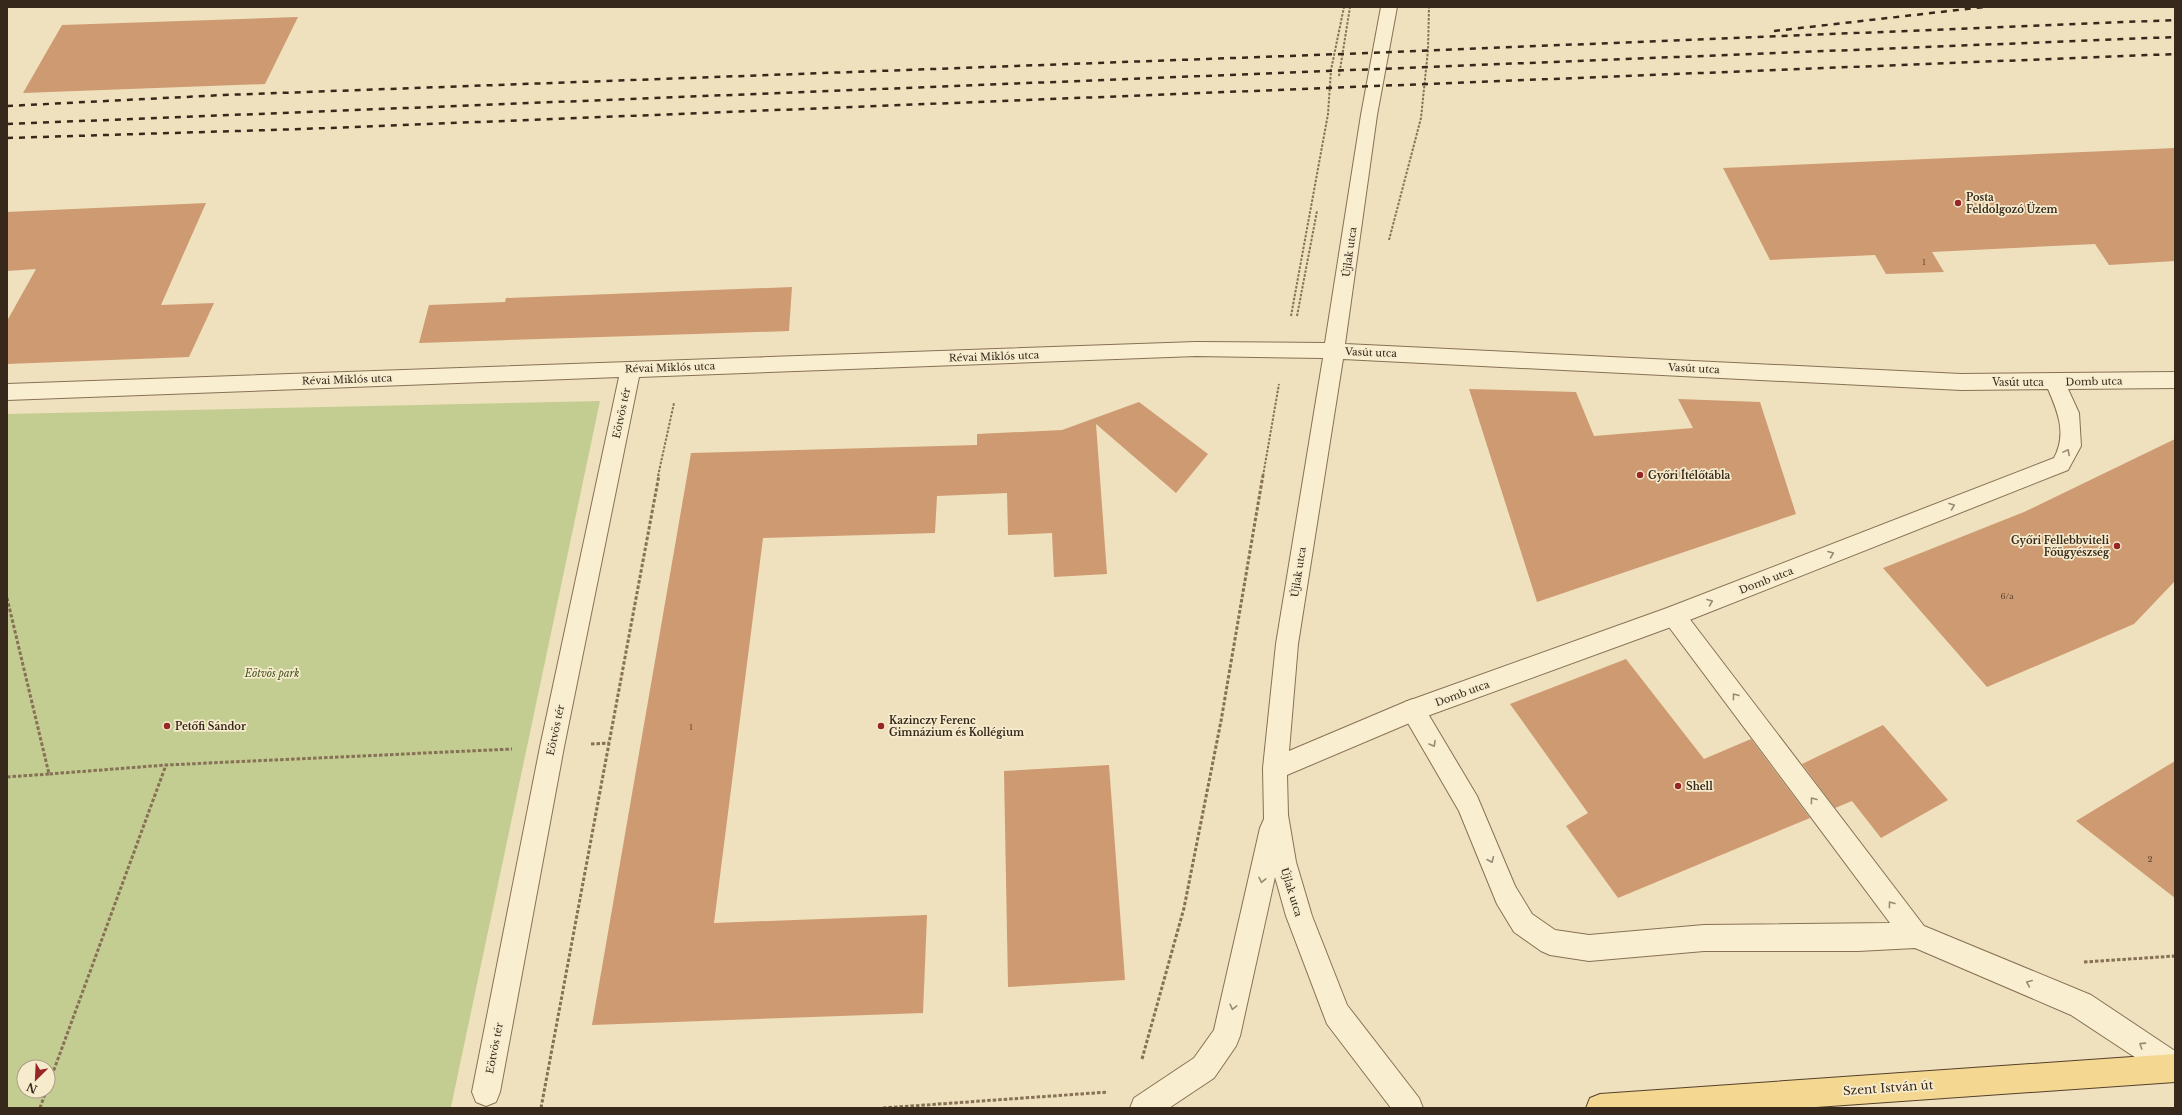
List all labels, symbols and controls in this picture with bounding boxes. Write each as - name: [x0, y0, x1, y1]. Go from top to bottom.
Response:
- place label: Posta Feldolgozó Üzem: [1966, 191, 2058, 216]
- marker: Posta Feldolgozó Üzem: [1953, 198, 1963, 208]
- street label: Újlak utca: [1339, 226, 1360, 278]
- house number: 1: [1922, 257, 1926, 267]
- street label: Vasút utca: [1344, 345, 1398, 360]
- street label: Révai Miklós utca: [949, 348, 1040, 365]
- street label: Révai Miklós utca: [625, 359, 716, 376]
- street label: Vasút utca: [1667, 361, 1721, 376]
- street label: Révai Miklós utca: [302, 371, 393, 388]
- street label: Domb utca: [2065, 374, 2123, 388]
- street label: Vasút utca: [1991, 376, 2044, 389]
- street label: Eötvös tér: [610, 386, 633, 440]
- one-way arrow: [2063, 449, 2070, 456]
- place label: Győri Ítélőtábla: [1648, 468, 1731, 482]
- marker: Győri Ítélőtábla: [1635, 470, 1645, 480]
- one-way arrow: [1949, 503, 1956, 511]
- place label: Győri Fellebbviteli Főügyészség: [2011, 534, 2110, 559]
- marker: Győri Fellebbviteli Főügyészség: [2112, 541, 2122, 551]
- street label: Újlak utca: [1287, 545, 1309, 598]
- one-way arrow: [1827, 551, 1835, 559]
- street label: Domb utca: [1737, 564, 1795, 597]
- house number: 6/a: [2000, 591, 2014, 601]
- one-way arrow: [1707, 598, 1714, 606]
- park label: Eötvös park: [244, 667, 299, 680]
- street label: Domb utca: [1433, 677, 1492, 709]
- one-way arrow: [1733, 694, 1740, 701]
- street label: Eötvös tér: [544, 703, 567, 757]
- place label: Kazinczy Ferenc Gimnázium és Kollégium: [889, 714, 1024, 739]
- place label: Petőfi Sándor: [175, 720, 246, 733]
- marker: Petőfi Sándor: [162, 721, 172, 731]
- marker: Kazinczy Ferenc Gimnázium és Kollégium: [876, 721, 886, 731]
- house number: 1: [689, 722, 693, 732]
- one-way arrow: [1429, 740, 1436, 747]
- place label: Shell: [1686, 780, 1713, 793]
- marker: Shell: [1673, 781, 1683, 791]
- one-way arrow: [1810, 797, 1818, 804]
- house number: 2: [2148, 854, 2153, 864]
- one-way arrow: [1486, 855, 1494, 863]
- street label: Újlak utca: [1278, 866, 1306, 919]
- one-way arrow: [1258, 877, 1266, 884]
- one-way arrow: [1889, 901, 1896, 908]
- one-way arrow: [2026, 980, 2033, 988]
- one-way arrow: [1230, 1004, 1238, 1010]
- street label: Eötvös tér: [483, 1021, 506, 1075]
- one-way arrow: [2140, 1043, 2147, 1050]
- north arrow: [16, 1059, 56, 1099]
- street label: Szent István út: [1842, 1077, 1934, 1098]
- text: N: [24, 1079, 40, 1097]

